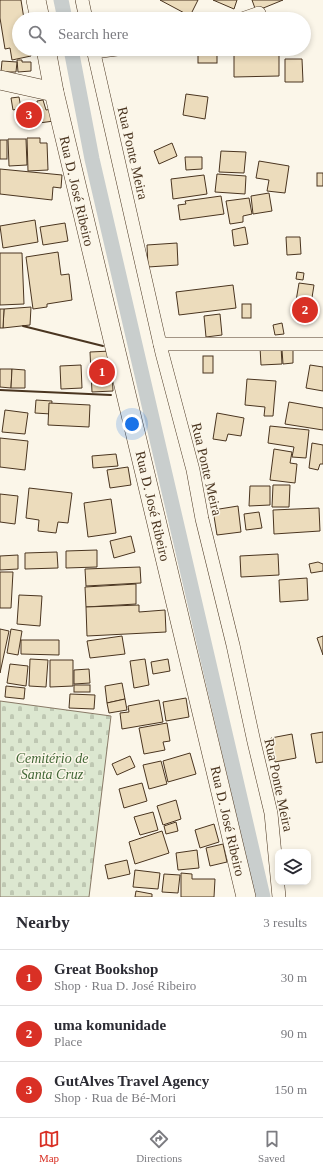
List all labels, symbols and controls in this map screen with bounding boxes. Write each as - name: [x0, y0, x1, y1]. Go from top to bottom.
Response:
- search box: [12, 12, 311, 56]
- icon: search: [26, 23, 48, 45]
- text: Search here: [58, 26, 128, 42]
- pin: 3: [16, 100, 42, 130]
- street label: Rua Ponte Meira: [115, 105, 151, 202]
- street label: Rua D. José Ribeiro: [57, 134, 97, 248]
- pin: 2: [292, 295, 318, 325]
- pin: 1: [89, 357, 115, 387]
- your location: [122, 414, 142, 434]
- street label: Rua Ponte Meira: [189, 421, 225, 518]
- street label: Rua D. José Ribeiro: [133, 449, 173, 563]
- street label: Rua Ponte Meira: [261, 737, 296, 834]
- park label: Cemitério de Santa Cruz: [16, 751, 88, 782]
- street label: Rua D. José Ribeiro: [208, 764, 248, 878]
- map controls: [275, 849, 311, 885]
- button: layers: [275, 849, 311, 885]
- text: Nearby: [16, 913, 70, 932]
- text: 3 results: [263, 915, 307, 930]
- text: Great Bookshop: [54, 961, 158, 977]
- text: 1: [26, 970, 32, 985]
- text: 30 m: [281, 970, 307, 985]
- text: Shop · Rua D. José Ribeiro: [54, 978, 196, 993]
- text: uma komunidade: [54, 1017, 166, 1033]
- text: 2: [26, 1026, 32, 1041]
- text: 90 m: [281, 1026, 307, 1041]
- text: Place: [54, 1034, 82, 1049]
- text: GutAlves Travel Agency: [54, 1073, 209, 1089]
- text: 3: [26, 1082, 32, 1097]
- text: 150 m: [274, 1082, 307, 1097]
- text: Shop · Rua de Bé-Mori: [54, 1090, 176, 1105]
- tab: Map: [38, 1128, 60, 1164]
- tab: Directions: [136, 1128, 182, 1164]
- tab: Saved: [258, 1128, 285, 1164]

